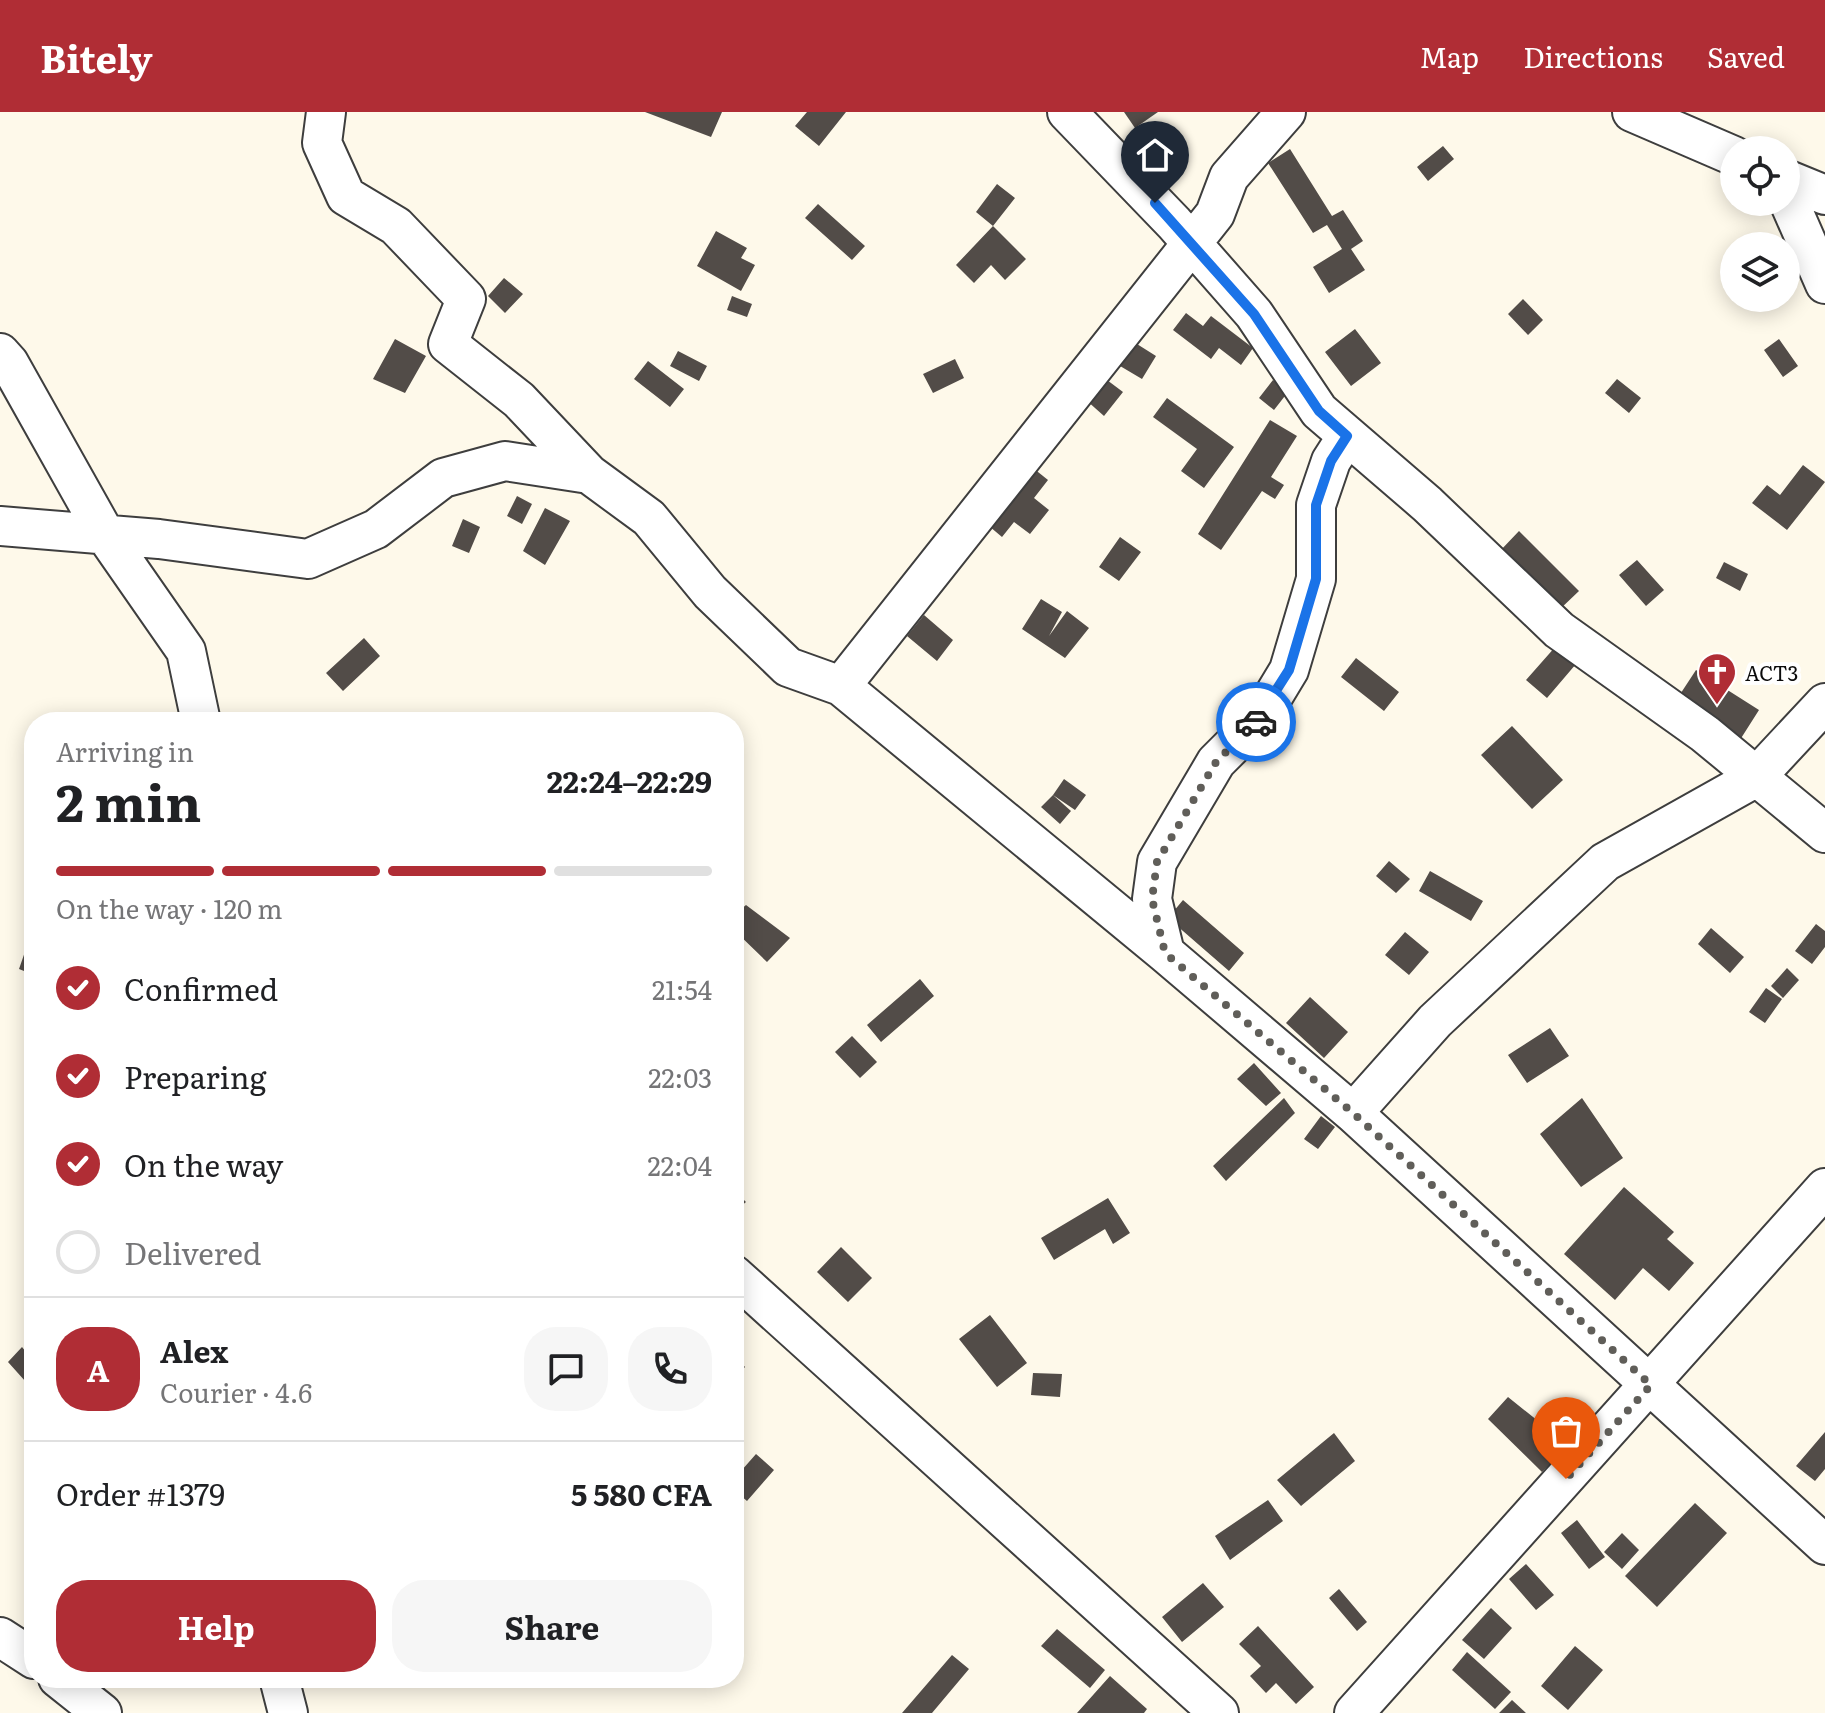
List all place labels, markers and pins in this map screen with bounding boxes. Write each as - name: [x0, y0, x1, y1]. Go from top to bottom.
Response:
- pin: [1121, 121, 1189, 203]
- church icon: ACT3: [1696, 651, 1738, 706]
- place label: ACT3: [1745, 657, 1798, 687]
- pin: [1532, 1397, 1600, 1479]

